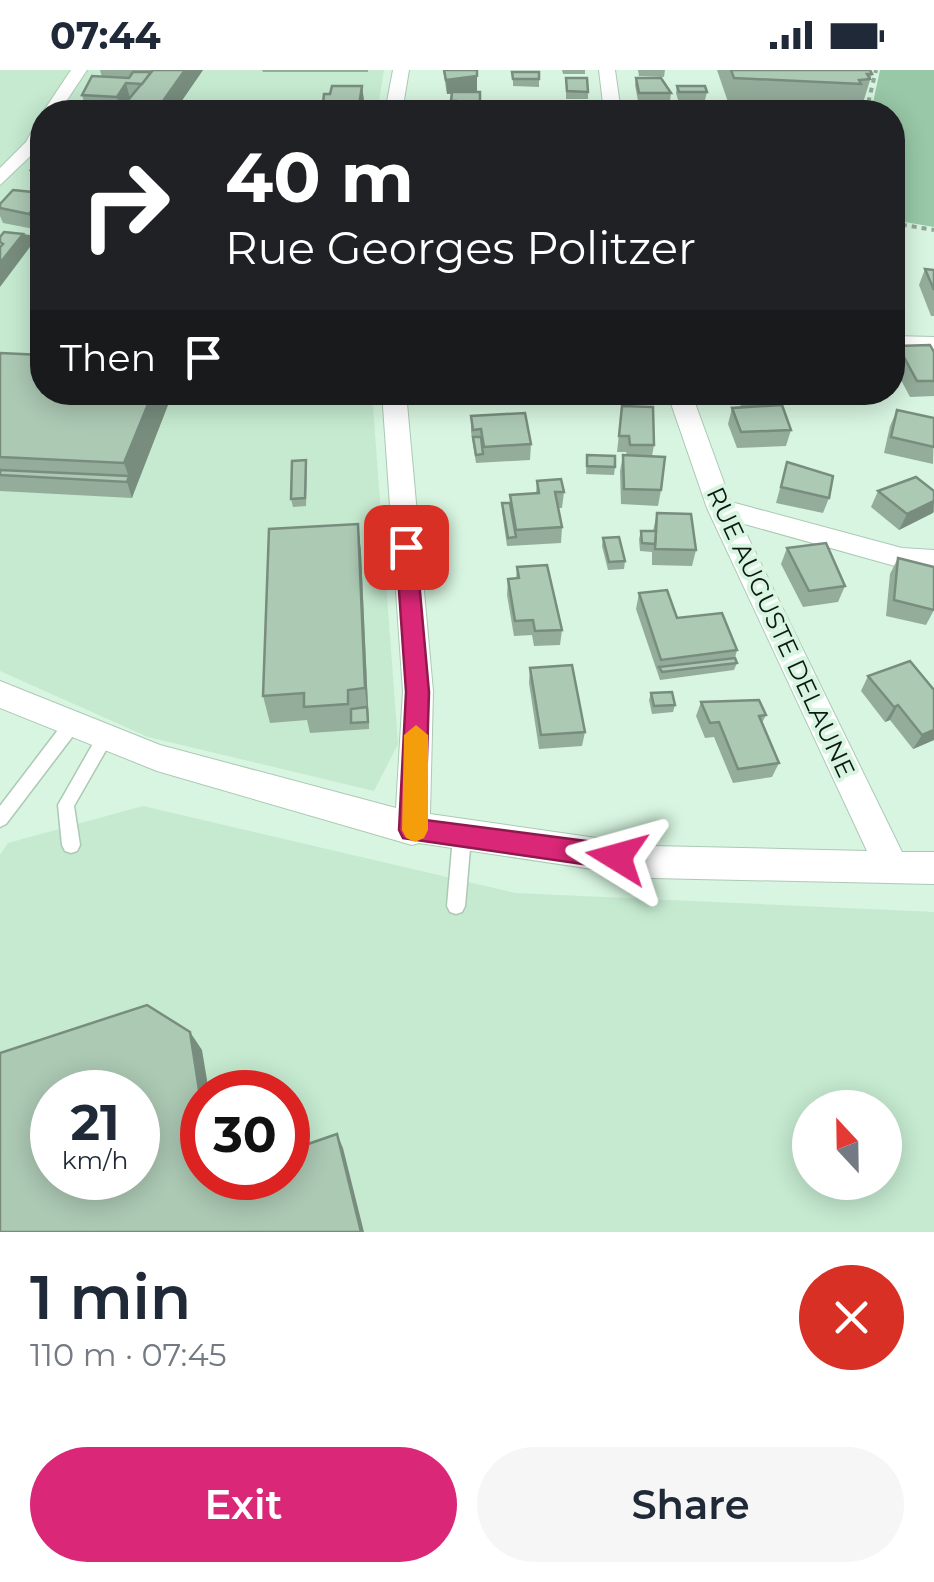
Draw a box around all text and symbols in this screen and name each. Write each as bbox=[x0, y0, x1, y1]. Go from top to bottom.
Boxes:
text: 07:44 bbox=[50, 12, 161, 59]
text: 40 m bbox=[225, 134, 414, 220]
icon: right bbox=[60, 140, 190, 270]
text: Rue Georges Politzer bbox=[225, 220, 696, 275]
icon: arrive bbox=[176, 330, 231, 385]
text: Then bbox=[60, 334, 156, 381]
street label: RUE AUGUSTE DELAUNE bbox=[700, 482, 862, 782]
pin bbox=[364, 505, 449, 590]
icon: arrive bbox=[379, 520, 434, 575]
position arrow bbox=[565, 805, 669, 909]
speed limit sign: 30 bbox=[180, 1070, 310, 1200]
north arrow bbox=[792, 1090, 902, 1200]
map controls bbox=[792, 1090, 902, 1200]
text: 21 bbox=[70, 1092, 120, 1153]
text: km/h bbox=[62, 1145, 128, 1175]
text: 1 min bbox=[30, 1261, 191, 1334]
button: close bbox=[799, 1265, 904, 1370]
text: 110 m · 07:45 bbox=[30, 1335, 227, 1374]
button: Exit bbox=[30, 1447, 457, 1562]
button: Share bbox=[477, 1447, 904, 1562]

